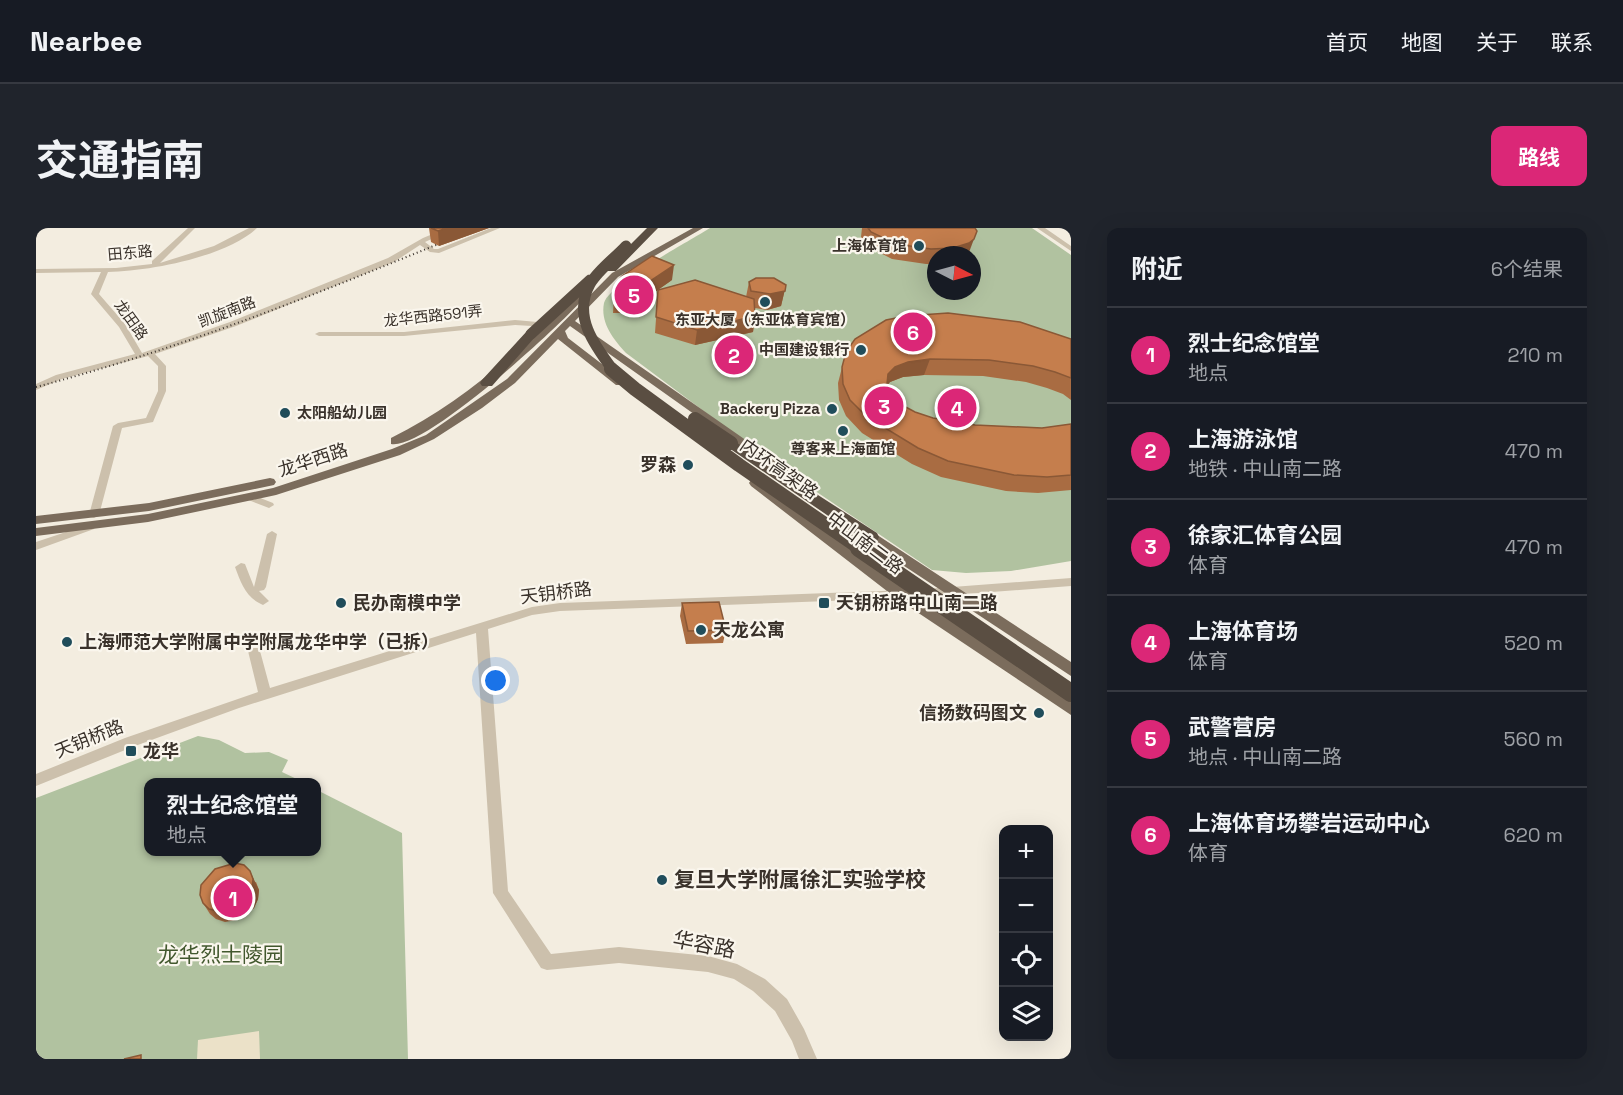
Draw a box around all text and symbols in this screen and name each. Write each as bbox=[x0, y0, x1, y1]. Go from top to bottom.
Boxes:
text: Nearbee bbox=[30, 23, 142, 59]
text: 首页 bbox=[1326, 29, 1368, 56]
text: 地图 bbox=[1401, 29, 1443, 56]
text: 关于 bbox=[1476, 29, 1518, 56]
text: 联系 bbox=[1551, 29, 1593, 56]
button: 路线 bbox=[1491, 126, 1587, 186]
text: 交通指南 bbox=[36, 134, 204, 187]
place label: 上海体育馆 bbox=[832, 236, 907, 255]
marker: 上海体育馆 bbox=[912, 239, 926, 253]
street label: 田东路 bbox=[107, 241, 153, 264]
north arrow bbox=[927, 246, 981, 300]
text: 附近 bbox=[1131, 252, 1183, 286]
text: 6个结果 bbox=[1491, 256, 1563, 282]
pin: 5 bbox=[614, 272, 654, 318]
street label: 凯旋南路 bbox=[195, 292, 258, 331]
marker: 东亚大厦（东亚体育宾馆） bbox=[758, 295, 772, 309]
street label: 龙田路 bbox=[110, 296, 152, 343]
street label: 龙华西路591弄 bbox=[383, 301, 483, 330]
place label: 东亚大厦（东亚体育宾馆） bbox=[675, 310, 855, 329]
pin: 6 bbox=[894, 310, 932, 354]
text: 烈士纪念馆堂 bbox=[1188, 329, 1320, 357]
pin: 2 bbox=[714, 332, 754, 378]
place label: 中国建设银行 bbox=[759, 340, 849, 359]
text: 1 bbox=[1146, 342, 1155, 368]
text: 210 m bbox=[1507, 342, 1563, 368]
marker: 中国建设银行 bbox=[854, 343, 868, 357]
text: 地点 bbox=[1188, 360, 1228, 386]
pin: 3 bbox=[864, 384, 904, 429]
pin: 4 bbox=[938, 386, 976, 430]
place label: Backery Pizza bbox=[720, 399, 820, 418]
marker: Backery Pizza bbox=[825, 402, 839, 416]
place label: 太阳船幼儿园 bbox=[297, 403, 387, 422]
marker: 太阳船幼儿园 bbox=[278, 406, 292, 420]
marker: 尊客来上海面馆 bbox=[836, 424, 850, 438]
text: 上海游泳馆 bbox=[1188, 425, 1298, 453]
street label: 内环高架路 bbox=[736, 433, 823, 504]
street label: 龙华西路 bbox=[275, 437, 351, 482]
text: 2 bbox=[1145, 438, 1156, 464]
text: 470 m bbox=[1505, 438, 1563, 464]
place label: 尊客来上海面馆 bbox=[790, 439, 896, 458]
place label: 罗森 bbox=[640, 453, 676, 476]
text: 地铁 · 中山南二路 bbox=[1188, 456, 1342, 482]
marker: 罗森 bbox=[681, 458, 695, 472]
street label: 中山南二路 bbox=[822, 506, 908, 579]
text: 徐家汇体育公园 bbox=[1188, 521, 1342, 549]
text: 3 bbox=[1144, 534, 1157, 560]
text: 470 m bbox=[1505, 534, 1563, 560]
text: 体育 bbox=[1188, 552, 1228, 578]
street label: 天钥桥路 bbox=[519, 577, 593, 608]
place label: 民办南模中学 bbox=[353, 591, 461, 614]
place label: 天钥桥路中山南二路 bbox=[836, 591, 998, 614]
marker: 民办南模中学 bbox=[334, 596, 348, 610]
marker: 天钥桥路中山南二路 bbox=[817, 596, 831, 610]
text: 上海体育场 bbox=[1188, 617, 1298, 645]
place label: 天龙公寓 bbox=[713, 618, 785, 641]
marker: 天龙公寓 bbox=[694, 623, 708, 637]
place label: 上海师范大学附属中学附属龙华中学（已拆） bbox=[79, 630, 439, 653]
text: 4 bbox=[1144, 630, 1157, 656]
text: 520 m bbox=[1504, 630, 1563, 656]
marker: 上海师范大学附属中学附属龙华中学（已拆） bbox=[60, 635, 74, 649]
text: 体育 bbox=[1188, 648, 1228, 674]
your location bbox=[481, 666, 510, 695]
place label: 信扬数码图文 bbox=[919, 701, 1027, 724]
marker: 信扬数码图文 bbox=[1032, 706, 1046, 720]
text: 武警营房 bbox=[1188, 713, 1276, 741]
street label: 天钥桥路 bbox=[51, 714, 126, 763]
text: 5 bbox=[1145, 726, 1157, 752]
text: 560 m bbox=[1504, 726, 1563, 752]
place label: 龙华 bbox=[143, 739, 179, 762]
marker: 龙华 bbox=[124, 744, 138, 758]
text: 地点 · 中山南二路 bbox=[1188, 744, 1342, 770]
popup bbox=[144, 778, 321, 856]
text: 烈士纪念馆堂 bbox=[166, 791, 299, 819]
text: 上海体育场攀岩运动中心 bbox=[1188, 809, 1430, 837]
text: 地点 bbox=[166, 822, 206, 848]
text: 6 bbox=[1144, 822, 1157, 848]
text: 620 m bbox=[1504, 822, 1563, 848]
map controls bbox=[999, 825, 1053, 1041]
button: + bbox=[999, 825, 1053, 879]
text: 体育 bbox=[1188, 840, 1228, 866]
place label: 复旦大学附属徐汇实验学校 bbox=[674, 866, 926, 893]
marker: 复旦大学附属徐汇实验学校 bbox=[655, 873, 669, 887]
pin: 1 bbox=[214, 876, 252, 920]
button: − bbox=[999, 879, 1053, 933]
street label: 华容路 bbox=[671, 925, 738, 964]
button: locate bbox=[999, 933, 1053, 987]
park label: 龙华烈士陵园 bbox=[158, 941, 284, 968]
button: layers bbox=[999, 987, 1053, 1041]

